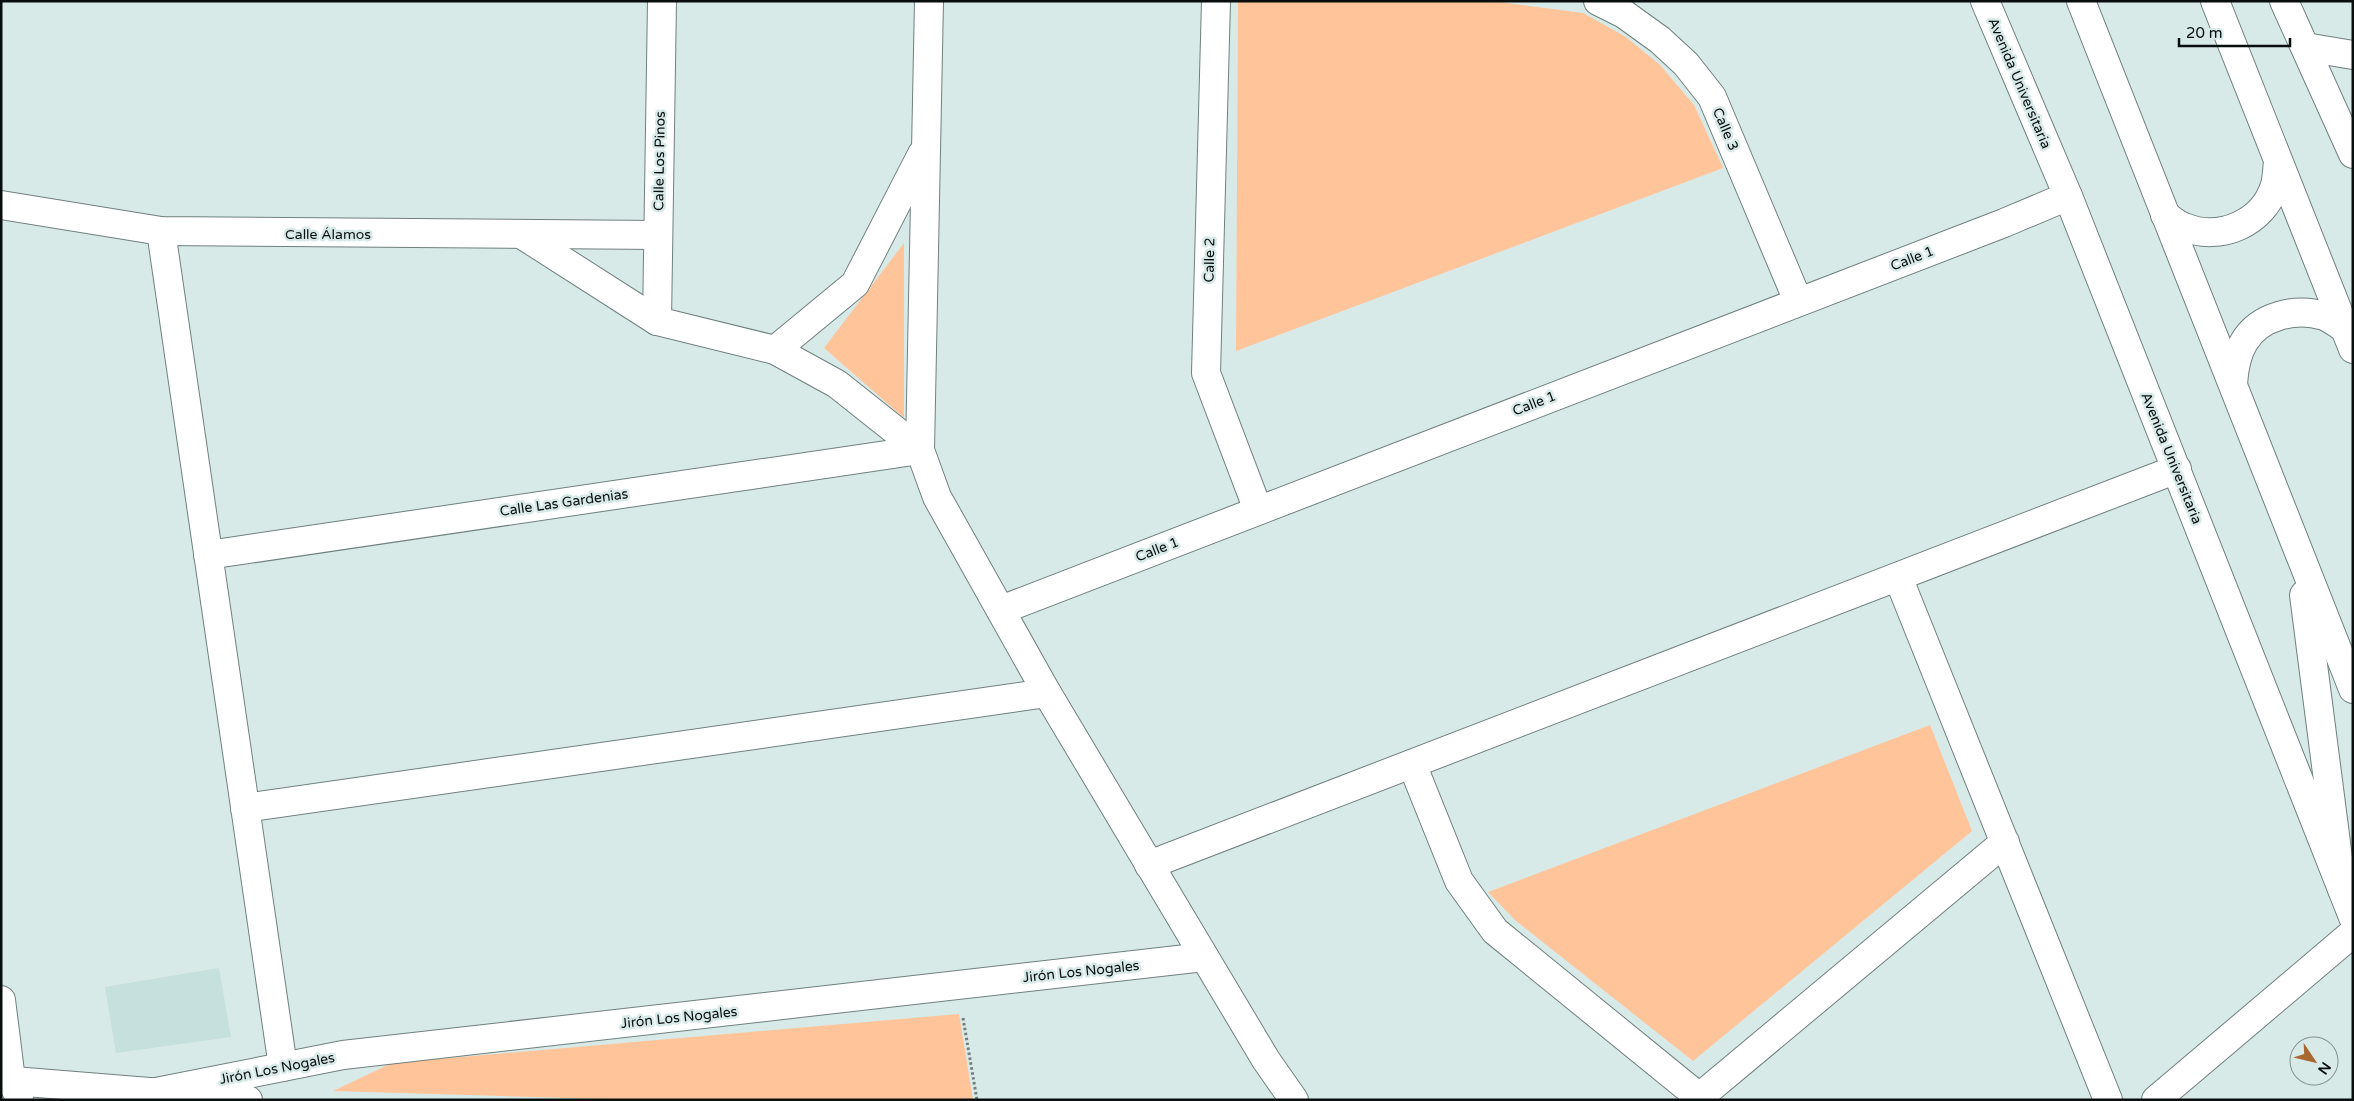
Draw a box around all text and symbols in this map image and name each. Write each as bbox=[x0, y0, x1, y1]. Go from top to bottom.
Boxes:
street label: Avenida Universitaria bbox=[1984, 15, 2055, 151]
scale bar bbox=[2179, 15, 2290, 47]
text: 20 m bbox=[2186, 24, 2223, 42]
street label: Calle 3 bbox=[1709, 105, 1742, 153]
street label: Calle Los Pinos bbox=[650, 111, 669, 211]
street label: Calle Álamos bbox=[285, 226, 371, 243]
street label: Calle 2 bbox=[1201, 237, 1218, 283]
street label: Calle 1 bbox=[1888, 242, 1936, 274]
street label: Calle 1 bbox=[1510, 387, 1558, 419]
street label: Avenida Universitaria bbox=[2137, 390, 2206, 527]
street label: Calle Las Gardenias bbox=[499, 485, 630, 520]
street label: Calle 1 bbox=[1133, 533, 1181, 565]
street label: Jirón Los Nogales bbox=[1022, 957, 1140, 986]
street label: Jirón Los Nogales bbox=[620, 1003, 738, 1032]
north arrow bbox=[2289, 1036, 2339, 1086]
street label: Jirón Los Nogales bbox=[218, 1049, 336, 1088]
text: N bbox=[2314, 1059, 2334, 1078]

